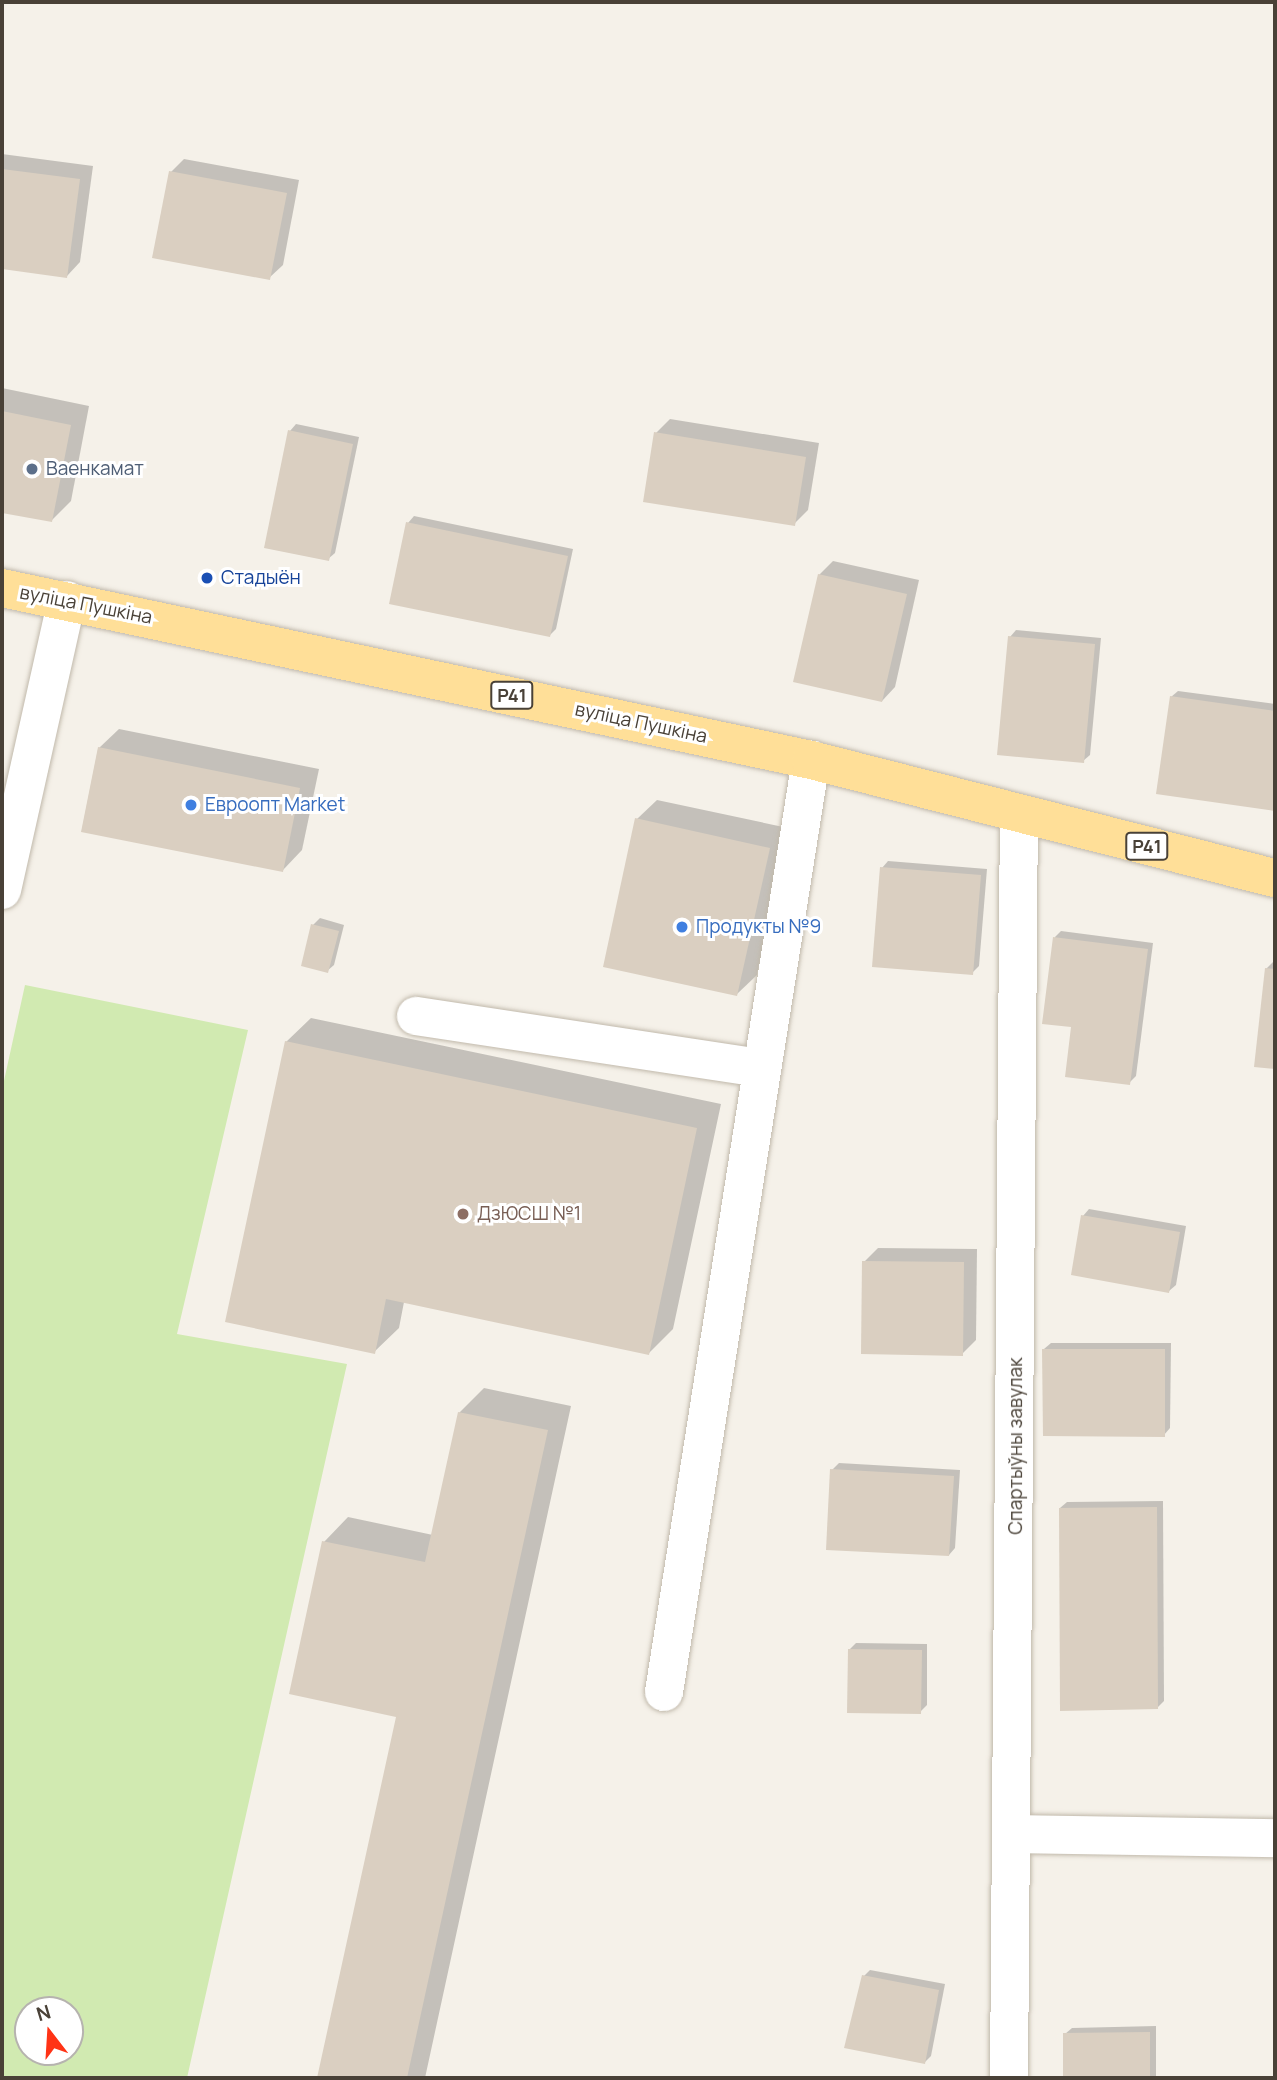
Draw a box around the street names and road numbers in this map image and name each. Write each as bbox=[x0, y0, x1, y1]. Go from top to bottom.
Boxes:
street label: вуліца Пушкіна bbox=[18, 581, 154, 629]
road number: Р41 bbox=[489, 680, 535, 710]
street label: вуліца Пушкіна bbox=[573, 698, 709, 748]
road number: Р41 bbox=[1124, 832, 1170, 860]
street label: Спартыўны завулак bbox=[1005, 1357, 1027, 1535]

